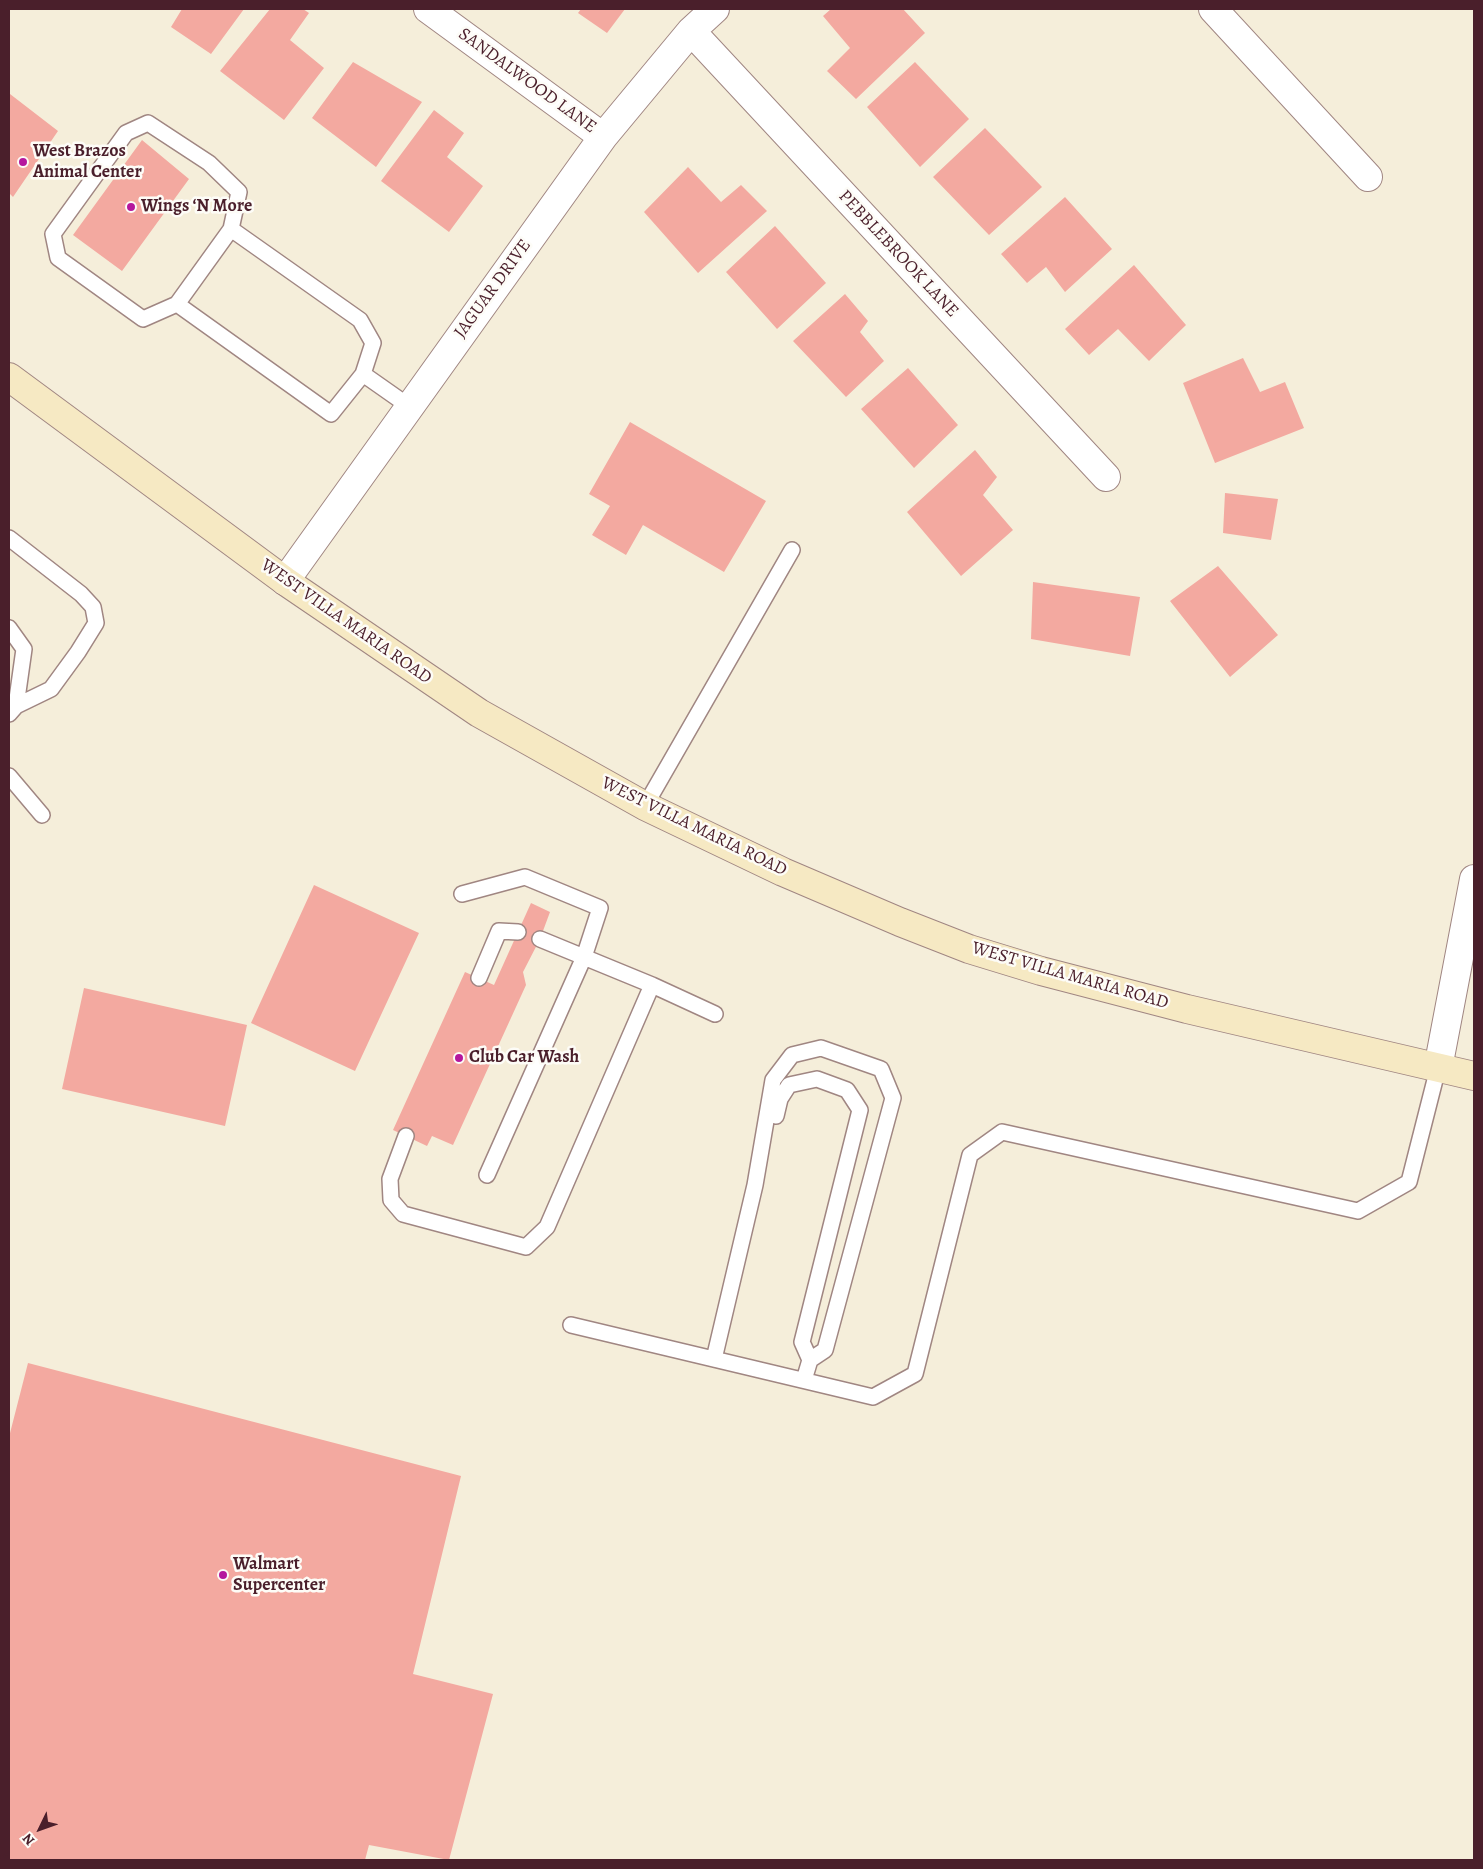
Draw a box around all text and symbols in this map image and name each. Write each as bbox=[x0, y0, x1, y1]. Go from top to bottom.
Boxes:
street label: SANDALWOOD LANE bbox=[454, 24, 600, 138]
place label: West Brazos Animal Center bbox=[33, 141, 142, 183]
marker: West Brazos Animal Center bbox=[17, 156, 29, 168]
street label: PEBBLEBROOK LANE bbox=[833, 186, 963, 322]
place label: Wings ‘N More bbox=[141, 196, 252, 218]
marker: Wings ‘N More bbox=[125, 201, 137, 213]
street label: JAGUAR DRIVE bbox=[450, 235, 536, 343]
street label: WEST VILLA MARIA ROAD bbox=[256, 555, 436, 689]
street label: WEST VILLA MARIA ROAD bbox=[598, 773, 790, 881]
street label: WEST VILLA MARIA ROAD bbox=[969, 938, 1171, 1014]
place label: Club Car Wash bbox=[469, 1047, 579, 1069]
marker: Club Car Wash bbox=[453, 1052, 465, 1064]
place label: Walmart Supercenter bbox=[233, 1554, 325, 1596]
marker: Walmart Supercenter bbox=[217, 1569, 229, 1581]
north arrow bbox=[15, 1804, 65, 1854]
text: N bbox=[18, 1829, 39, 1850]

